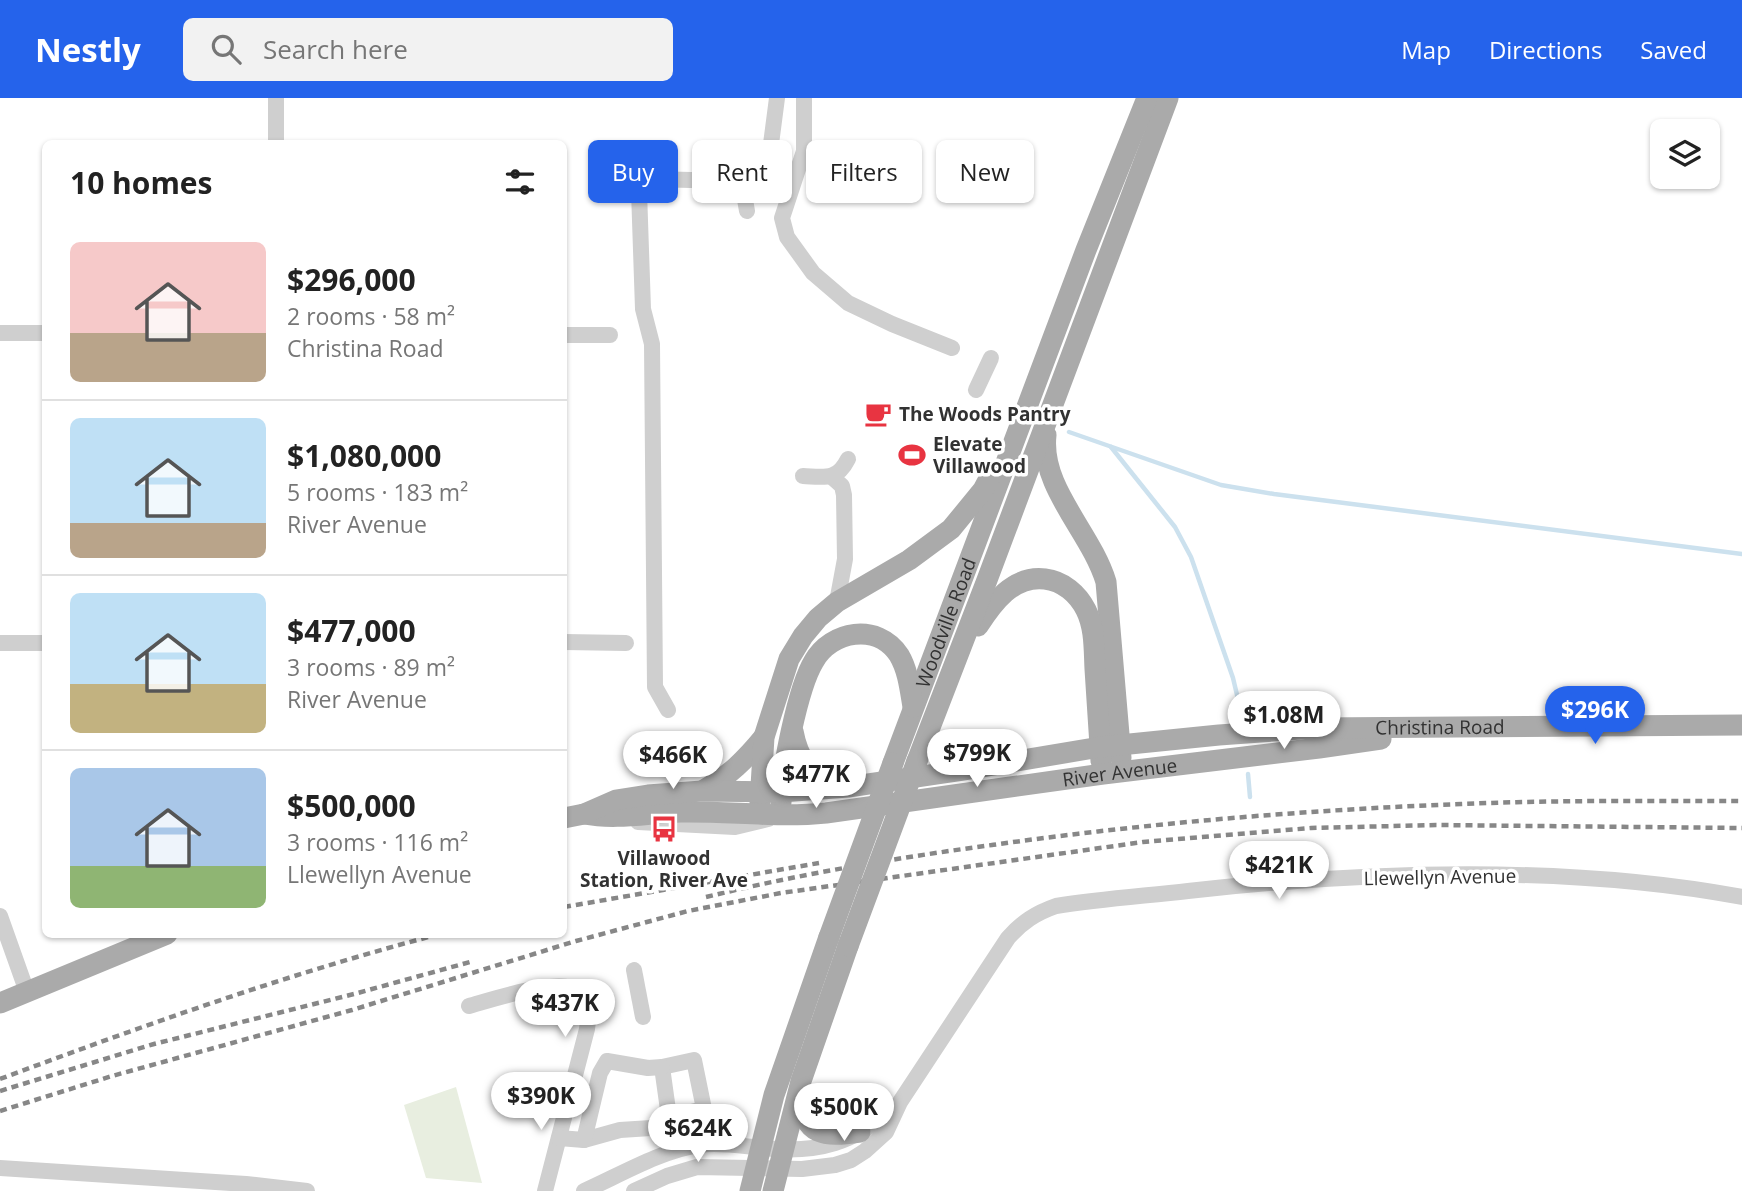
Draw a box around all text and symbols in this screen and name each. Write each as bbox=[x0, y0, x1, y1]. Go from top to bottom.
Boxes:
search box bbox=[183, 18, 673, 81]
text: Nestly bbox=[35, 27, 141, 72]
icon: search bbox=[207, 30, 245, 68]
text: Search here bbox=[263, 31, 408, 67]
text: Map bbox=[1401, 33, 1451, 66]
text: Directions bbox=[1489, 33, 1602, 66]
text: Saved bbox=[1640, 33, 1707, 66]
map controls bbox=[1650, 119, 1720, 189]
button: layers bbox=[1650, 119, 1720, 189]
chip: Buy bbox=[588, 140, 678, 203]
chip: Rent bbox=[692, 140, 792, 203]
chip: Filters bbox=[806, 140, 922, 203]
chip: New bbox=[936, 140, 1034, 203]
text: 10 homes bbox=[70, 162, 213, 203]
icon: filters bbox=[501, 163, 539, 201]
text: $296,000 bbox=[287, 259, 416, 300]
icon: home bbox=[126, 270, 210, 354]
text: 2 rooms · 58 m² bbox=[287, 300, 455, 332]
text: Christina Road bbox=[287, 332, 444, 364]
cafe icon: The Woods Pantry bbox=[863, 399, 893, 429]
place label: The Woods Pantry bbox=[899, 401, 1071, 427]
place label: Elevate Villawood bbox=[933, 431, 1026, 479]
text: $1,080,000 bbox=[287, 435, 441, 476]
sports icon: Elevate Villawood bbox=[897, 440, 927, 470]
icon: home bbox=[126, 446, 210, 530]
text: 5 rooms · 183 m² bbox=[287, 476, 468, 508]
text: River Avenue bbox=[287, 508, 427, 540]
street label: Woodville Road bbox=[910, 554, 982, 691]
text: $477,000 bbox=[287, 610, 416, 651]
icon: home bbox=[126, 621, 210, 705]
text: 3 rooms · 89 m² bbox=[287, 651, 455, 683]
text: River Avenue bbox=[287, 683, 427, 715]
pin: $296K bbox=[1546, 686, 1644, 746]
pin: $1.08M bbox=[1227, 692, 1341, 751]
text: $296K bbox=[1561, 693, 1629, 725]
text: $1.08M bbox=[1244, 698, 1324, 730]
street label: Christina Road bbox=[1375, 714, 1505, 741]
pin: $799K bbox=[928, 730, 1026, 789]
pin: $466K bbox=[624, 732, 722, 791]
text: $799K bbox=[943, 736, 1011, 768]
text: $466K bbox=[639, 738, 707, 770]
pin: $477K bbox=[767, 750, 865, 810]
street label: River Avenue bbox=[1061, 752, 1179, 793]
text: $477K bbox=[782, 757, 850, 789]
text: $500,000 bbox=[287, 785, 416, 826]
icon: home bbox=[126, 796, 210, 880]
bus stop icon: Villawood Station, River Ave bbox=[649, 814, 679, 844]
text: 3 rooms · 116 m² bbox=[287, 826, 468, 858]
pin: $421K bbox=[1230, 842, 1328, 901]
place label: Villawood Station, River Ave bbox=[580, 845, 748, 893]
text: $421K bbox=[1245, 848, 1313, 880]
text: Llewellyn Avenue bbox=[287, 858, 472, 890]
street label: Llewellyn Avenue bbox=[1363, 863, 1517, 891]
pin: $437K bbox=[516, 979, 614, 1039]
text: $437K bbox=[531, 986, 599, 1018]
pin: $390K bbox=[492, 1072, 590, 1132]
text: $390K bbox=[507, 1079, 575, 1111]
pin: $500K bbox=[795, 1084, 893, 1143]
text: $500K bbox=[810, 1090, 878, 1122]
pin: $624K bbox=[649, 1104, 747, 1164]
text: $624K bbox=[664, 1111, 732, 1143]

